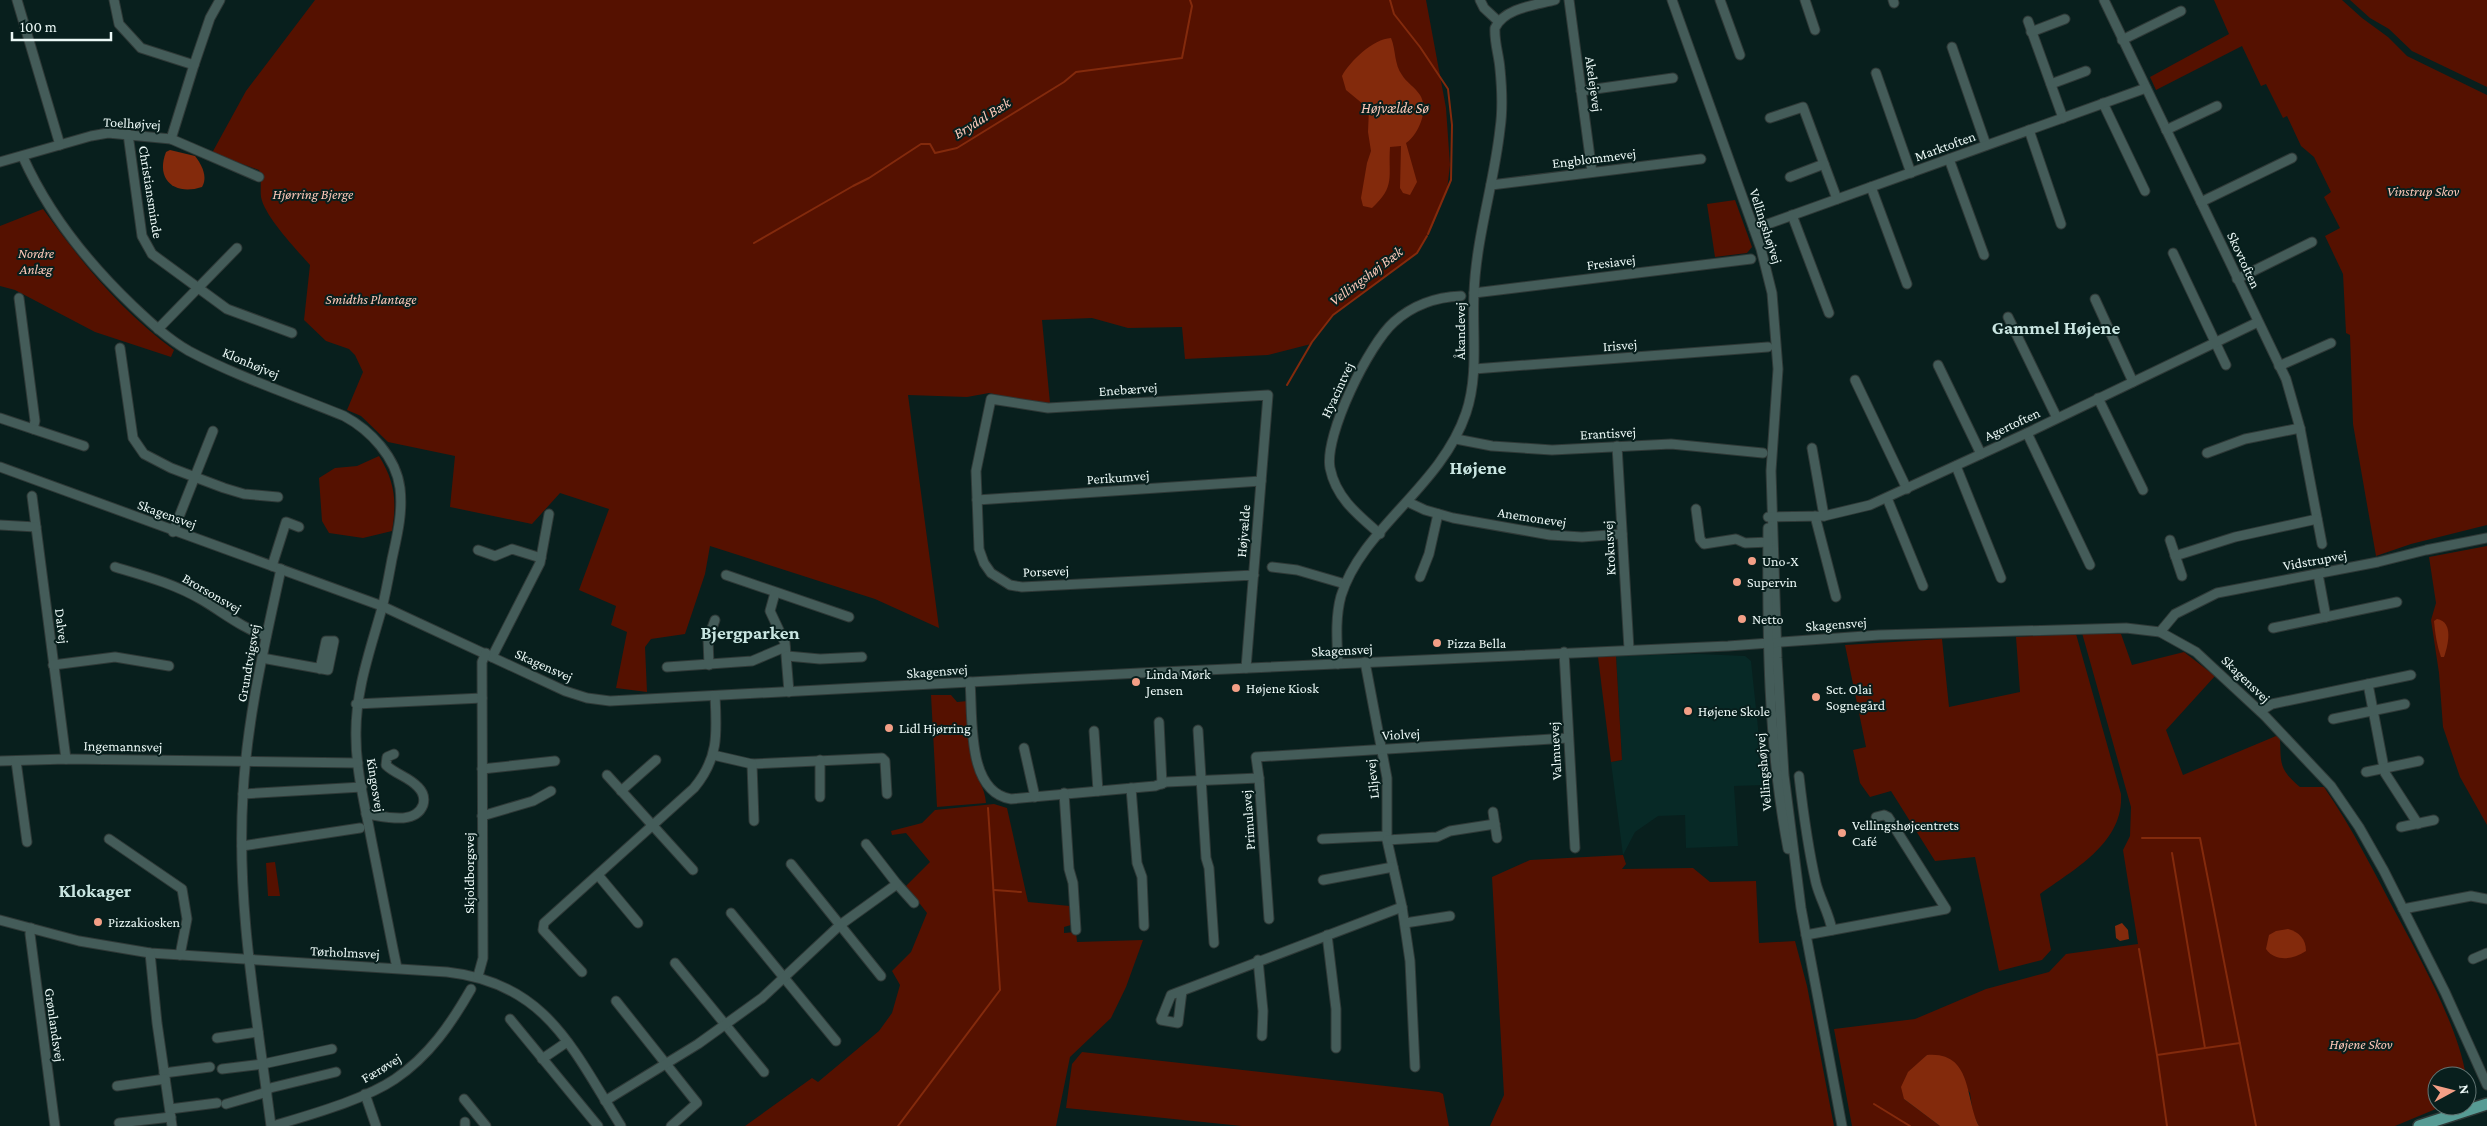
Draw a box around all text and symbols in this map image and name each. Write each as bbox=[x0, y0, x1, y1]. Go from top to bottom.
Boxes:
scale bar bbox=[12, 10, 111, 42]
text: 100 m bbox=[20, 19, 57, 35]
street label: Akelejevej bbox=[1581, 55, 1606, 113]
water label: Brydal Bæk bbox=[951, 93, 1015, 143]
water label: Højvælde Sø bbox=[1361, 100, 1430, 117]
street label: Toelhøjvej bbox=[103, 114, 161, 133]
street label: Marktoften bbox=[1912, 127, 1978, 164]
street label: Christiansminde bbox=[136, 144, 166, 240]
street label: Engblommevej bbox=[1551, 145, 1637, 172]
park label: Vinstrup Skov bbox=[2387, 183, 2459, 199]
park label: Hjørring Bjerge bbox=[273, 186, 354, 203]
street label: Vellingshøjvej bbox=[1745, 186, 1786, 266]
street label: Skovtoften bbox=[2224, 229, 2264, 291]
water label: Vellingshøj Bæk bbox=[1326, 242, 1408, 310]
park label: Nordre Anlæg bbox=[18, 245, 55, 277]
street label: Fresiavej bbox=[1586, 251, 1636, 274]
park label: Smidths Plantage bbox=[325, 291, 417, 307]
street label: Åkandevej bbox=[1452, 302, 1469, 360]
district label: Gammel Højene bbox=[1992, 317, 2120, 339]
street label: Irisvej bbox=[1602, 336, 1638, 355]
street label: Klonhøjvej bbox=[220, 344, 282, 383]
street label: Hyacintvej bbox=[1317, 360, 1358, 421]
street label: Enebærvej bbox=[1098, 379, 1158, 400]
street label: Agertoften bbox=[1982, 404, 2043, 444]
street label: Erantisvej bbox=[1580, 424, 1636, 443]
district label: Højene bbox=[1450, 457, 1507, 479]
street label: Perikumvej bbox=[1086, 467, 1150, 488]
street label: Skagensvej bbox=[135, 496, 199, 533]
street label: Højvælde bbox=[1233, 504, 1254, 558]
street label: Anemonevej bbox=[1496, 504, 1568, 531]
street label: Krokusvej bbox=[1600, 520, 1619, 576]
street label: Vidstrupvej bbox=[2282, 547, 2348, 574]
place label: Uno-X bbox=[1762, 553, 1799, 569]
marker: Uno-X bbox=[1746, 555, 1758, 567]
street label: Porsevej bbox=[1023, 562, 1069, 581]
street label: Brorsonsvej bbox=[179, 570, 244, 617]
place label: Supervin bbox=[1747, 574, 1798, 590]
marker: Supervin bbox=[1731, 576, 1743, 588]
street label: Dalvej bbox=[51, 607, 72, 645]
place label: Netto bbox=[1752, 611, 1783, 627]
marker: Netto bbox=[1736, 613, 1748, 625]
street label: Skagensvej bbox=[1805, 614, 1867, 635]
district label: Bjergparken bbox=[700, 622, 800, 644]
street label: Grundtvigsvej bbox=[233, 623, 264, 703]
place label: Pizza Bella bbox=[1447, 635, 1507, 651]
marker: Pizza Bella bbox=[1431, 637, 1443, 649]
street label: Skagensvej bbox=[1311, 640, 1373, 661]
street label: Skagensvej bbox=[512, 645, 575, 686]
street label: Skagensvej bbox=[2218, 652, 2274, 707]
street label: Skagensvej bbox=[906, 661, 968, 682]
place label: Linda Mørk Jensen bbox=[1144, 666, 1211, 698]
marker: Linda Mørk Jensen bbox=[1130, 676, 1142, 688]
place label: Højene Kiosk bbox=[1246, 680, 1319, 697]
place label: Sct. Olai Sognegård bbox=[1826, 681, 1886, 713]
marker: Højene Kiosk bbox=[1230, 682, 1242, 694]
marker: Sct. Olai Sognegård bbox=[1810, 691, 1822, 703]
place label: Højene Skole bbox=[1698, 703, 1770, 720]
marker: Højene Skole bbox=[1682, 705, 1694, 717]
place label: Lidl Hjørring bbox=[899, 720, 971, 737]
street label: Valmuevej bbox=[1545, 721, 1566, 781]
marker: Lidl Hjørring bbox=[883, 722, 895, 734]
street label: Violvej bbox=[1382, 725, 1420, 744]
street label: Vellingshøjvej bbox=[1752, 732, 1775, 812]
street label: Ingemannsvej bbox=[83, 737, 163, 756]
street label: Kingosvej bbox=[363, 757, 388, 813]
street label: Liljevej bbox=[1362, 758, 1383, 800]
street label: Primulavej bbox=[1238, 789, 1259, 851]
place label: Vellingshøjcentrets Café bbox=[1852, 817, 1959, 849]
marker: Vellingshøjcentrets Café bbox=[1836, 827, 1848, 839]
street label: Skjoldborgsvej bbox=[461, 832, 478, 914]
district label: Klokager bbox=[59, 880, 132, 901]
place label: Pizzakiosken bbox=[108, 914, 181, 930]
marker: Pizzakiosken bbox=[92, 916, 104, 928]
street label: Tørholmsvej bbox=[310, 942, 380, 963]
street label: Grønlandsvej bbox=[41, 987, 68, 1063]
park label: Højene Skov bbox=[2329, 1036, 2393, 1053]
street label: Færøvej bbox=[358, 1050, 404, 1087]
north arrow bbox=[2427, 1066, 2477, 1116]
text: N bbox=[2456, 1084, 2473, 1096]

